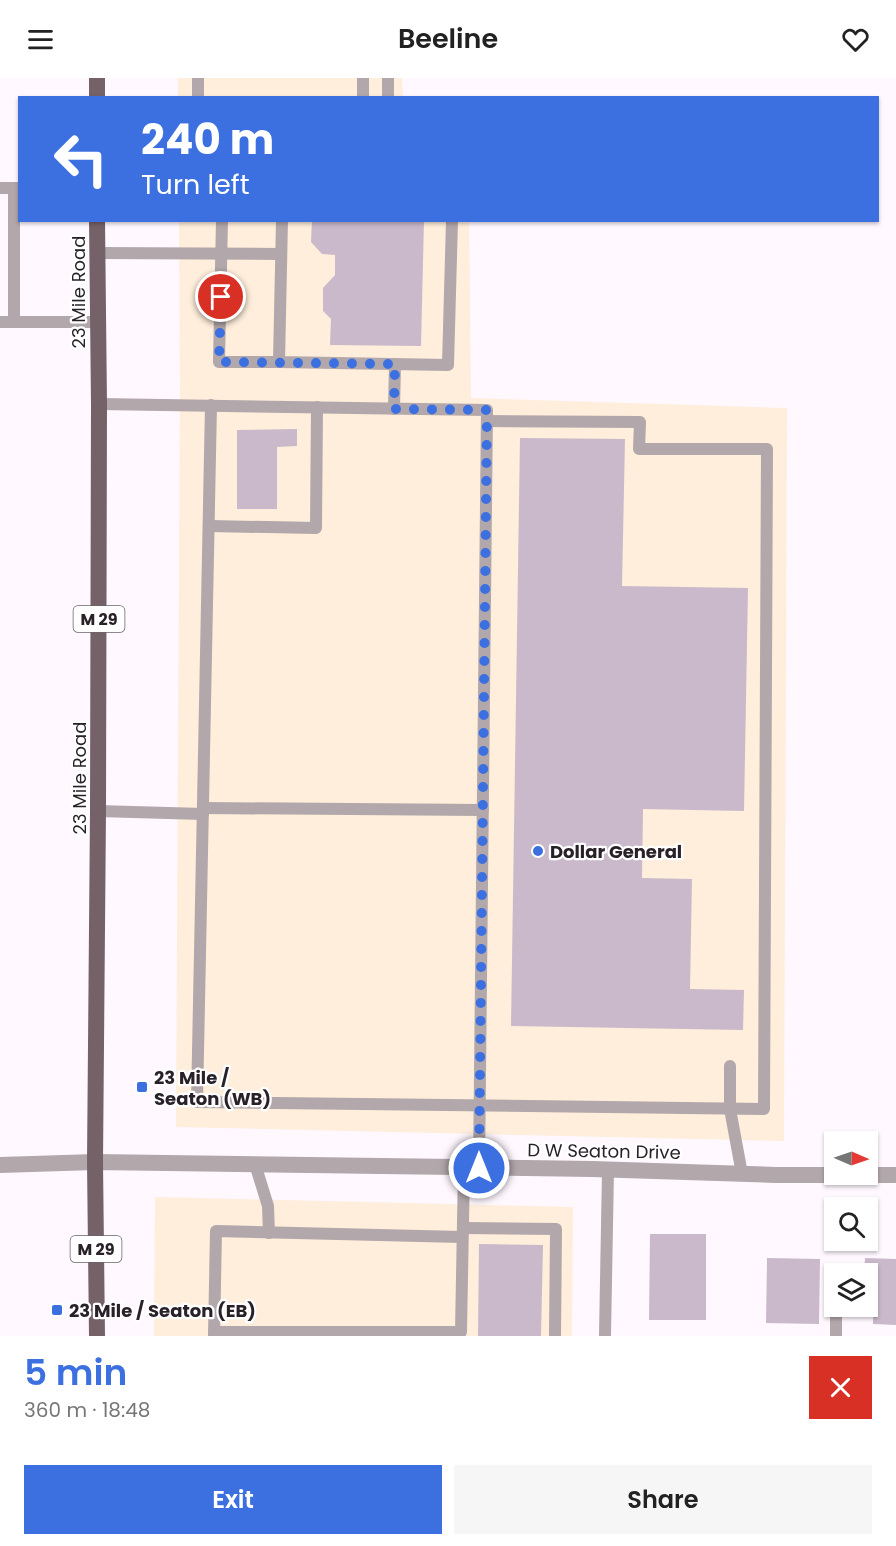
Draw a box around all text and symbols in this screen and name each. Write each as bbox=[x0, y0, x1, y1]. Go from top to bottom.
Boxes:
text: Beeline bbox=[398, 20, 498, 57]
icon: menu bbox=[24, 23, 57, 56]
icon: heart bbox=[839, 23, 872, 56]
text: 240 m bbox=[141, 110, 274, 169]
icon: left bbox=[42, 120, 120, 198]
text: Turn left bbox=[141, 166, 250, 203]
street label: 23 Mile Road bbox=[66, 236, 91, 348]
pin bbox=[195, 271, 246, 322]
icon: arrive bbox=[204, 280, 237, 313]
road number: M 29 bbox=[74, 606, 124, 632]
street label: 23 Mile Road bbox=[67, 722, 92, 834]
place label: Dollar General bbox=[550, 839, 682, 864]
marker: Dollar General bbox=[531, 844, 545, 858]
place label: 23 Mile / Seaton (WB) bbox=[154, 1065, 271, 1111]
marker: 23 Mile / Seaton (WB) bbox=[135, 1080, 149, 1094]
north arrow bbox=[824, 1131, 878, 1185]
map controls bbox=[824, 1131, 878, 1317]
position arrow bbox=[447, 1136, 511, 1200]
street label: D W Seaton Drive bbox=[527, 1137, 681, 1165]
button: search bbox=[824, 1197, 878, 1251]
road number: M 29 bbox=[70, 1236, 122, 1262]
button: layers bbox=[824, 1263, 878, 1317]
place label: 23 Mile / Seaton (EB) bbox=[69, 1298, 256, 1323]
marker: 23 Mile / Seaton (EB) bbox=[50, 1303, 64, 1317]
text: 5 min bbox=[24, 1347, 127, 1398]
button: close bbox=[809, 1356, 872, 1419]
text: 360 m · 18:48 bbox=[24, 1396, 150, 1424]
button: Exit bbox=[24, 1465, 442, 1534]
button: Share bbox=[454, 1465, 872, 1534]

